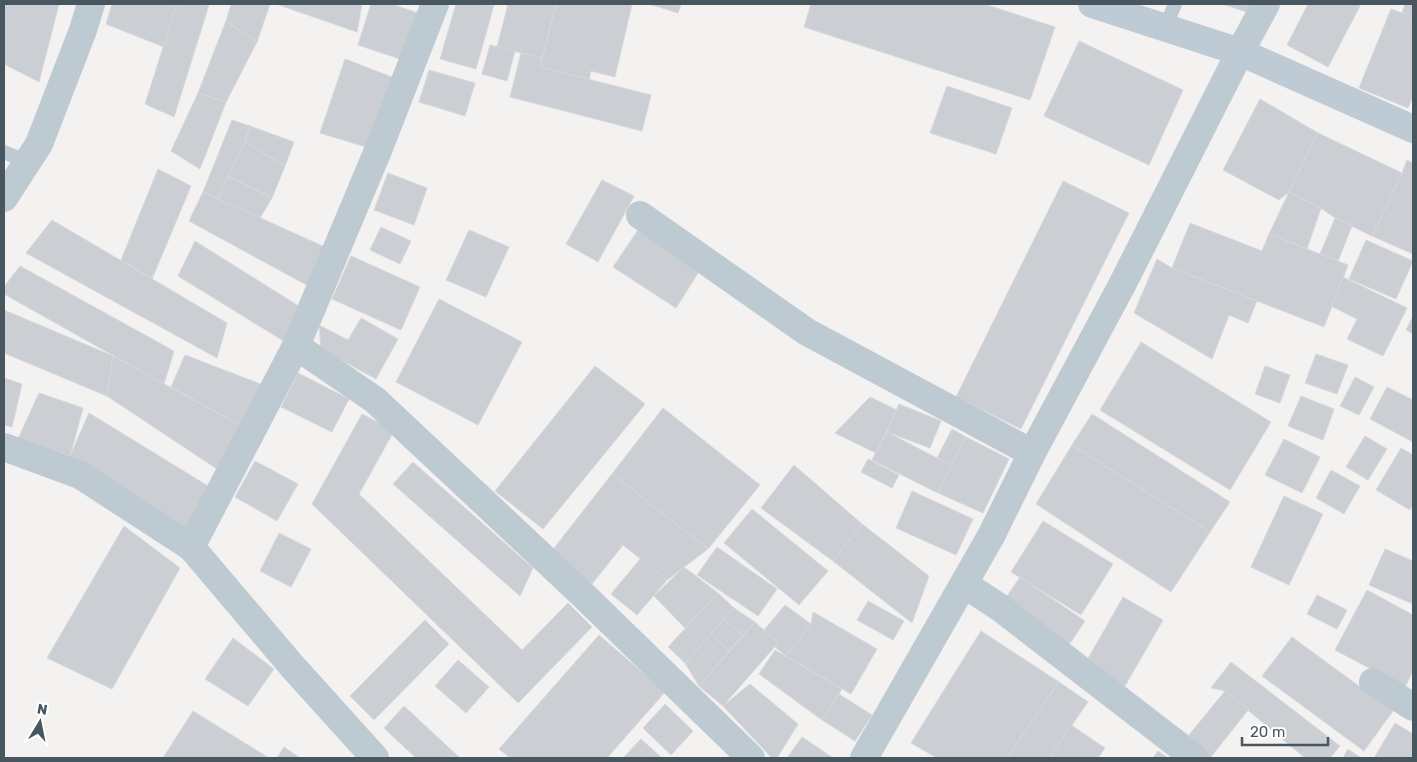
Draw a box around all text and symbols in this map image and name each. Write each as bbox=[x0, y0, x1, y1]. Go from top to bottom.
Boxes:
north arrow bbox=[15, 697, 65, 747]
text: N bbox=[36, 700, 49, 719]
scale bar bbox=[1242, 714, 1328, 746]
text: 20 m bbox=[1250, 723, 1285, 741]

